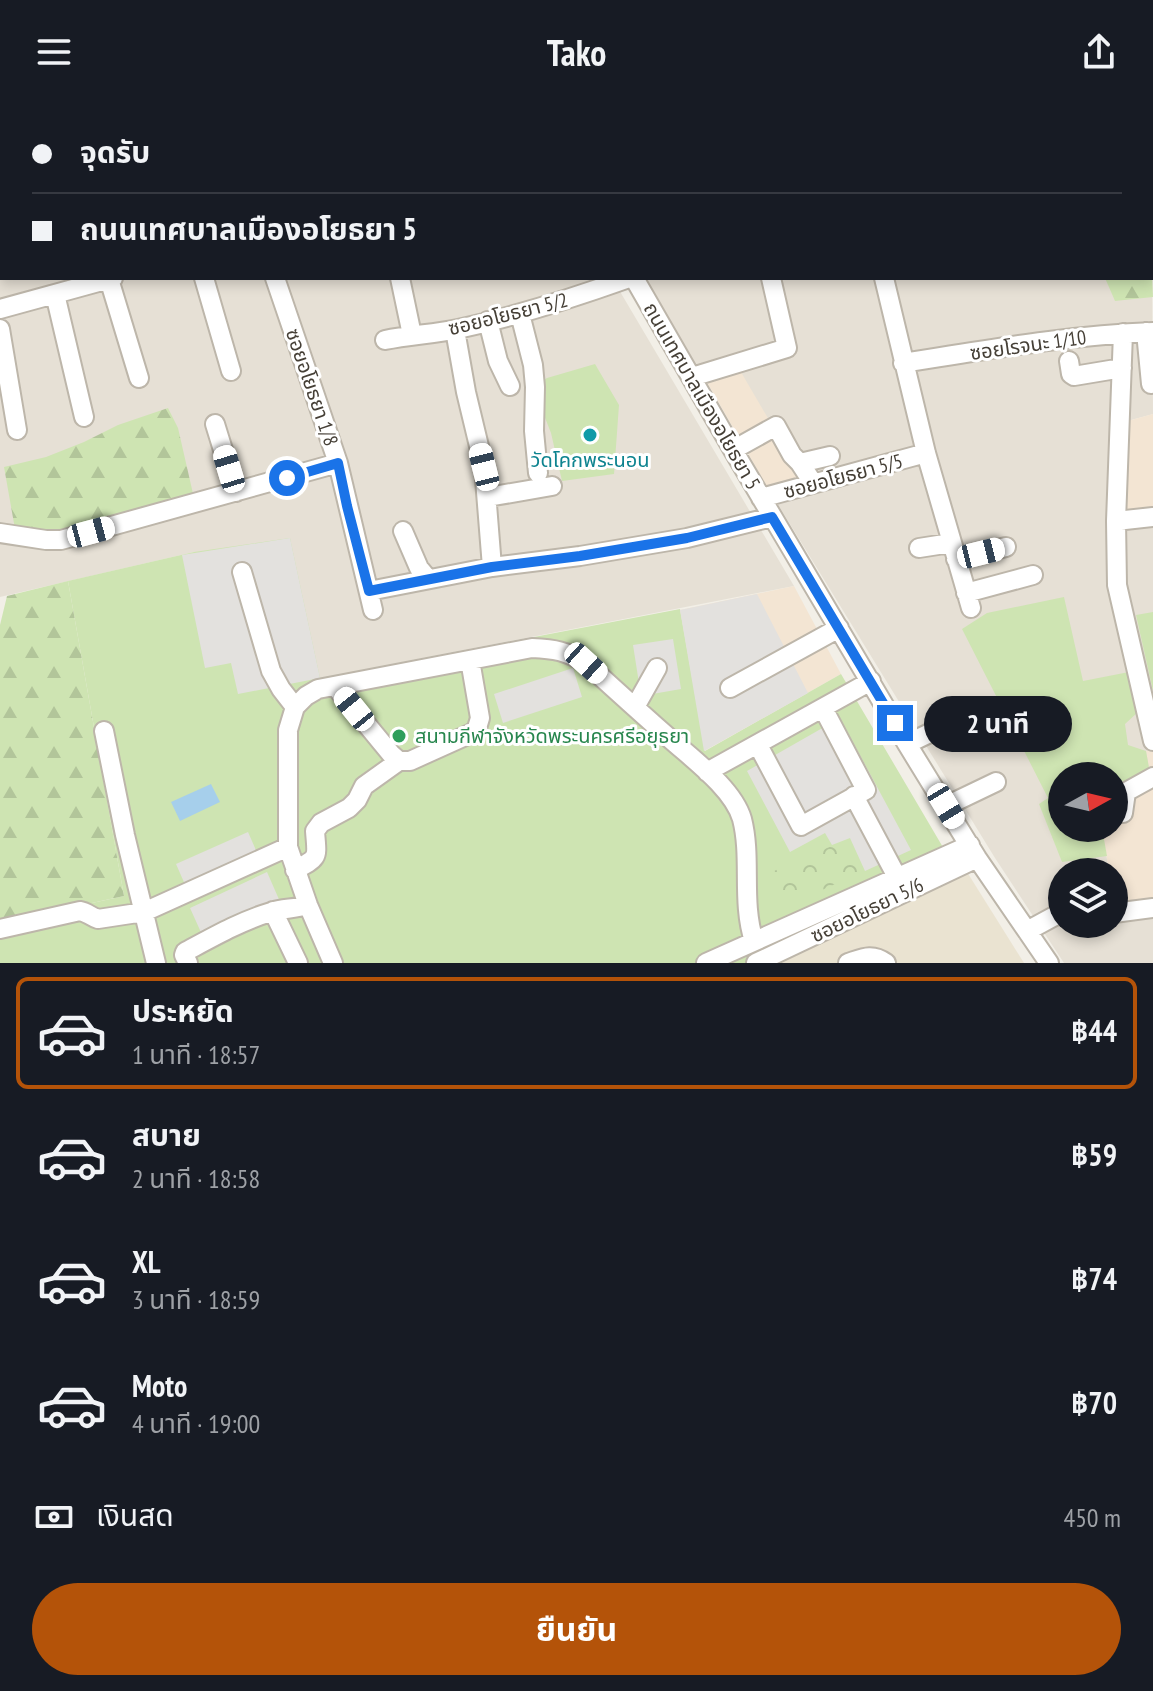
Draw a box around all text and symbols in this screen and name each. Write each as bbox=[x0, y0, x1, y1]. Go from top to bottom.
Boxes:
text: Tako bbox=[547, 29, 606, 76]
icon: menu bbox=[32, 30, 76, 74]
icon: share bbox=[1077, 30, 1121, 74]
text: จุดรับ bbox=[80, 132, 150, 171]
text: ถนนเทศบาลเมืองอโยธยา 5 bbox=[80, 209, 417, 248]
street label: ซอยอโยธยา 5/2 bbox=[445, 287, 571, 341]
street label: ถนนเทศบาลเมืองอโยธยา 5 bbox=[638, 298, 766, 494]
street label: ซอยโรจนะ 1/10 bbox=[968, 324, 1088, 366]
street label: ซอยอโยธยา 1/8 bbox=[280, 325, 344, 449]
marker: วัดโคกพระนอน bbox=[581, 426, 599, 444]
car bbox=[467, 441, 501, 493]
car bbox=[211, 443, 247, 495]
place label: วัดโคกพระนอน bbox=[531, 447, 649, 473]
street label: ซอยอโยธยา 5/5 bbox=[781, 448, 905, 504]
route start bbox=[269, 460, 305, 496]
car bbox=[65, 514, 117, 550]
car bbox=[955, 536, 1007, 570]
car bbox=[560, 638, 612, 688]
car bbox=[330, 683, 378, 735]
callout: 2 นาที bbox=[923, 695, 1071, 751]
route end bbox=[877, 705, 913, 741]
text: 2 นาที bbox=[967, 707, 1029, 740]
place label: สนามกีฬาจังหวัดพระนครศรีอยุธยา bbox=[415, 723, 689, 749]
marker: สนามกีฬาจังหวัดพระนครศรีอยุธยา bbox=[390, 727, 408, 745]
north arrow bbox=[1048, 762, 1128, 842]
map controls bbox=[1048, 762, 1128, 938]
car bbox=[923, 779, 969, 833]
button: layers bbox=[1048, 858, 1128, 938]
street label: ซอยอโยธยา 5/6 bbox=[806, 871, 928, 949]
text: ประหยัด bbox=[132, 991, 234, 1030]
icon: car bbox=[36, 997, 108, 1069]
text: ฿44 bbox=[1071, 1011, 1117, 1050]
text: 1 นาที · 18:57 bbox=[132, 1038, 260, 1071]
text: สบาย bbox=[132, 1115, 201, 1154]
icon: car bbox=[36, 1121, 108, 1193]
text: ฿59 bbox=[1071, 1135, 1117, 1174]
text: 2 นาที · 18:58 bbox=[132, 1162, 260, 1195]
text: XL bbox=[132, 1242, 161, 1281]
icon: car bbox=[36, 1245, 108, 1317]
text: ฿74 bbox=[1071, 1259, 1117, 1298]
text: 3 นาที · 18:59 bbox=[132, 1283, 260, 1316]
text: Moto bbox=[132, 1366, 187, 1405]
icon: car bbox=[36, 1369, 108, 1441]
text: ฿70 bbox=[1071, 1383, 1117, 1422]
text: 4 นาที · 19:00 bbox=[132, 1407, 260, 1440]
icon: cash bbox=[32, 1495, 76, 1539]
text: เงินสด bbox=[96, 1495, 174, 1534]
text: 450 m bbox=[1063, 1501, 1121, 1534]
button: ยืนยัน bbox=[32, 1583, 1121, 1675]

